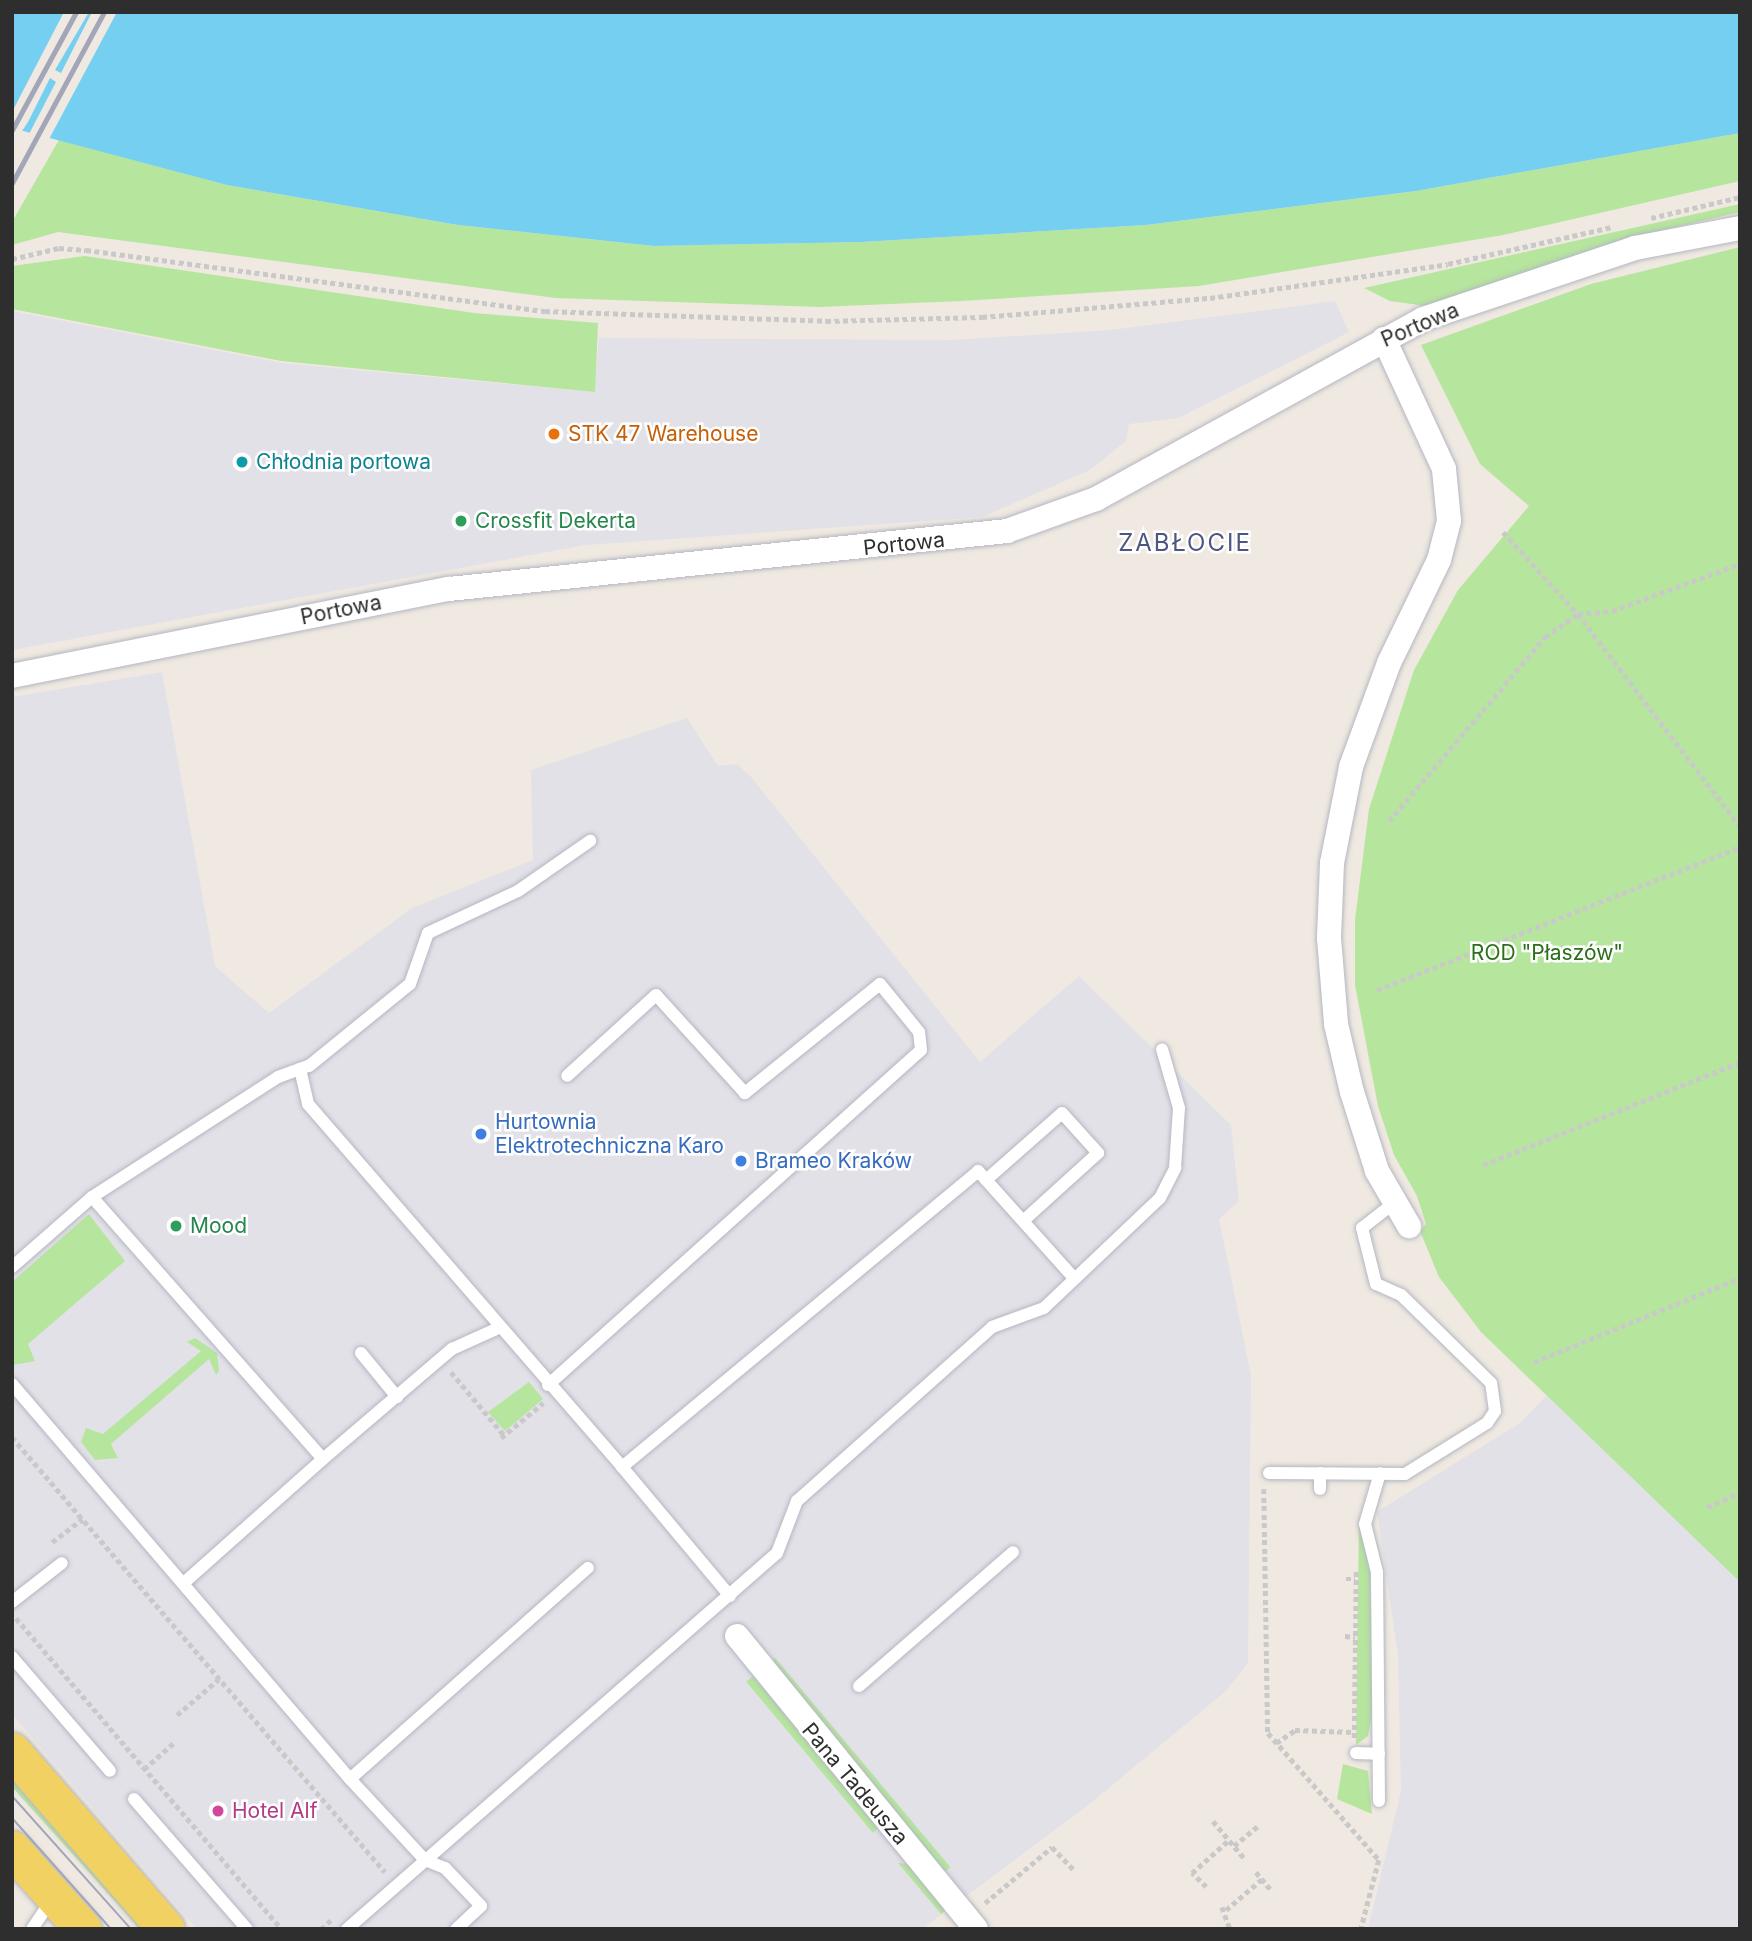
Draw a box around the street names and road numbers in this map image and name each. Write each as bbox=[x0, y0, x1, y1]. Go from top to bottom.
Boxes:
street label: Portowa bbox=[1377, 297, 1463, 353]
street label: Portowa bbox=[862, 527, 946, 561]
street label: Portowa bbox=[298, 590, 384, 630]
street label: Pana Tadeusza bbox=[797, 1718, 913, 1850]

